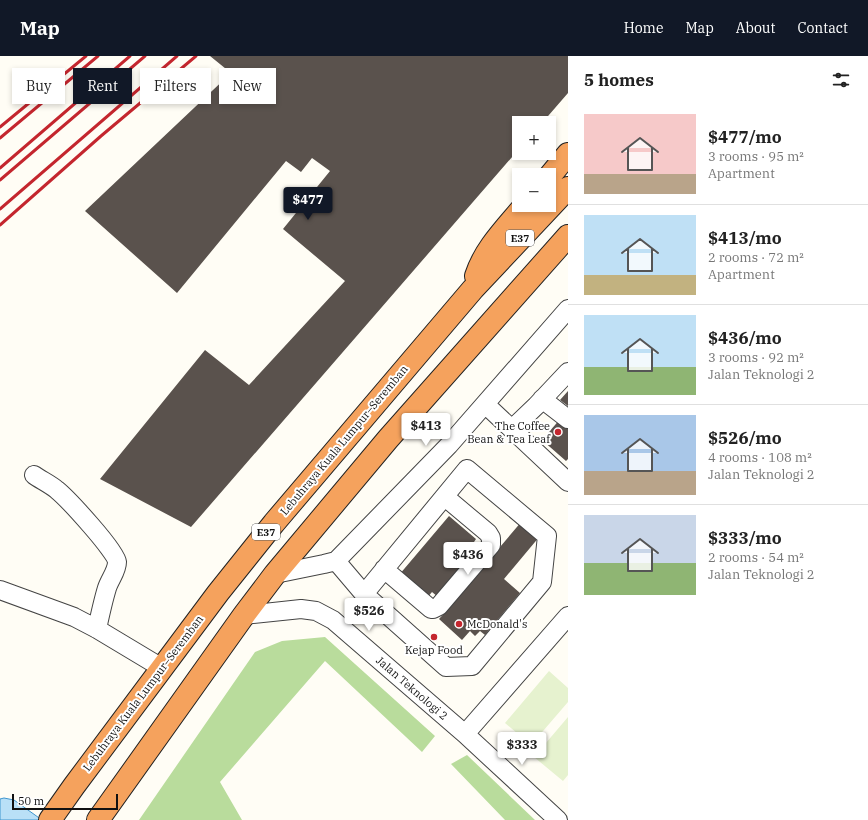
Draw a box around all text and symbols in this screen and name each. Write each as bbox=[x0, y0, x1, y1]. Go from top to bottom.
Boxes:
text: Map bbox=[20, 16, 60, 40]
text: Home bbox=[624, 19, 663, 37]
text: Map bbox=[685, 19, 714, 37]
text: About bbox=[736, 19, 775, 37]
text: Contact bbox=[797, 19, 848, 37]
chip: Buy bbox=[12, 68, 65, 104]
chip: Rent bbox=[73, 68, 132, 104]
chip: Filters bbox=[140, 68, 211, 104]
chip: New bbox=[219, 68, 276, 104]
text: 5 homes bbox=[584, 69, 654, 91]
icon: filters bbox=[830, 69, 852, 91]
map controls bbox=[512, 116, 556, 212]
button: + bbox=[512, 116, 556, 160]
text: $477/mo bbox=[708, 126, 782, 148]
icon: home bbox=[616, 130, 664, 178]
text: 3 rooms · 95 m² bbox=[708, 148, 804, 165]
text: Apartment bbox=[708, 165, 775, 182]
button: − bbox=[512, 168, 556, 212]
pin: $477 bbox=[284, 187, 332, 221]
text: $477 bbox=[292, 191, 324, 208]
text: $413/mo bbox=[708, 227, 782, 249]
road number: E37 bbox=[506, 230, 534, 246]
icon: home bbox=[616, 231, 664, 279]
text: 2 rooms · 72 m² bbox=[708, 249, 804, 266]
text: Apartment bbox=[708, 266, 775, 283]
text: $436/mo bbox=[708, 327, 782, 349]
icon: home bbox=[616, 331, 664, 379]
text: 3 rooms · 92 m² bbox=[708, 349, 804, 366]
street label: Lebuhraya Kuala Lumpur–Seremban bbox=[277, 362, 411, 518]
text: Jalan Teknologi 2 bbox=[708, 366, 815, 383]
pin: $413 bbox=[402, 413, 450, 447]
text: $413 bbox=[410, 417, 442, 434]
place label: The Coffee Bean & Tea Leaf bbox=[467, 419, 551, 446]
marker: The Coffee Bean & Tea Leaf bbox=[553, 427, 563, 437]
text: $526/mo bbox=[708, 427, 782, 449]
icon: home bbox=[616, 431, 664, 479]
text: 4 rooms · 108 m² bbox=[708, 449, 812, 466]
text: Jalan Teknologi 2 bbox=[708, 466, 815, 483]
road number: E37 bbox=[252, 524, 280, 540]
text: $333/mo bbox=[708, 527, 782, 549]
icon: home bbox=[616, 531, 664, 579]
pin: $436 bbox=[444, 542, 492, 576]
text: $436 bbox=[452, 546, 484, 563]
text: 2 rooms · 54 m² bbox=[708, 549, 804, 566]
text: Jalan Teknologi 2 bbox=[708, 566, 815, 583]
pin: $526 bbox=[345, 598, 393, 632]
text: $526 bbox=[353, 602, 385, 619]
street label: Lebuhraya Kuala Lumpur–Seremban bbox=[80, 612, 206, 774]
place label: McDonald's bbox=[467, 617, 527, 631]
marker: McDonald's bbox=[454, 619, 464, 629]
marker: Kejap Food bbox=[429, 632, 439, 642]
place label: Kejap Food bbox=[405, 643, 463, 657]
street label: Jalan Teknologi 2 bbox=[373, 653, 451, 723]
pin: $333 bbox=[498, 732, 546, 766]
text: $333 bbox=[506, 736, 538, 753]
scale bar bbox=[12, 792, 118, 811]
text: 50 m bbox=[18, 794, 44, 808]

